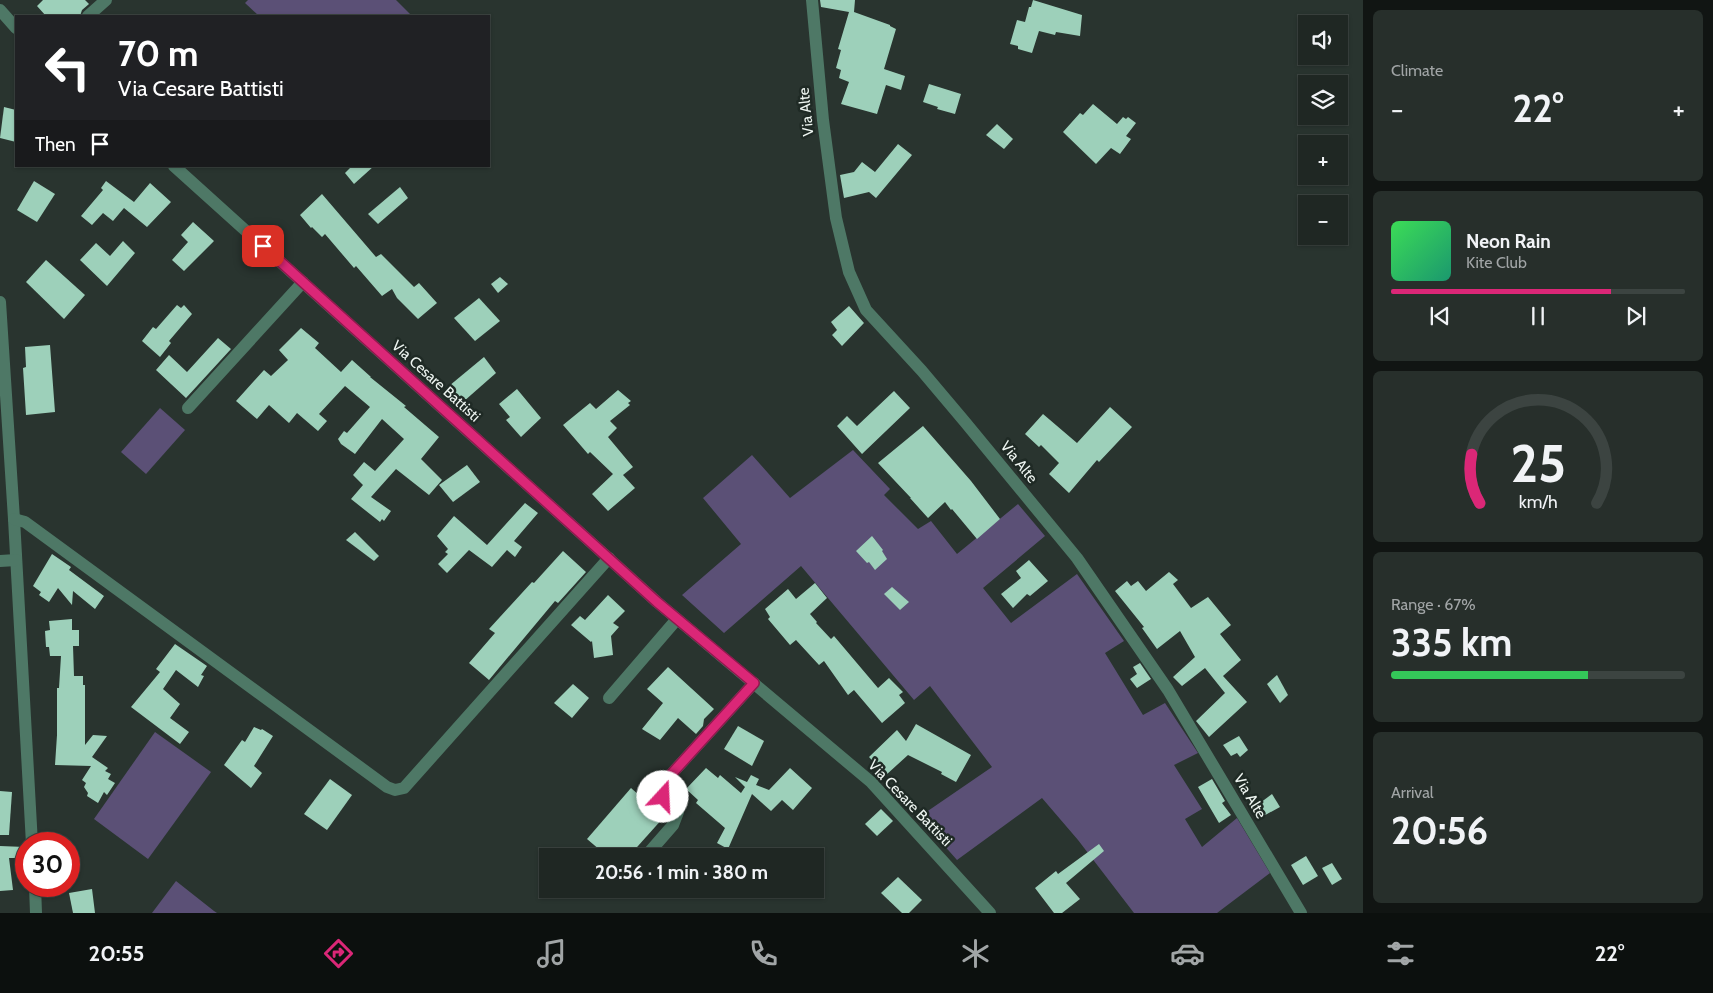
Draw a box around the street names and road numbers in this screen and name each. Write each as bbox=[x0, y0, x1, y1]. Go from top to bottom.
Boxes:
street label: Via Alte bbox=[794, 86, 818, 137]
street label: Via Cesare Battisti bbox=[388, 336, 484, 426]
street label: Via Alte bbox=[997, 437, 1042, 487]
street label: Via Cesare Battisti bbox=[864, 756, 956, 850]
street label: Via Alte bbox=[1230, 770, 1270, 822]

